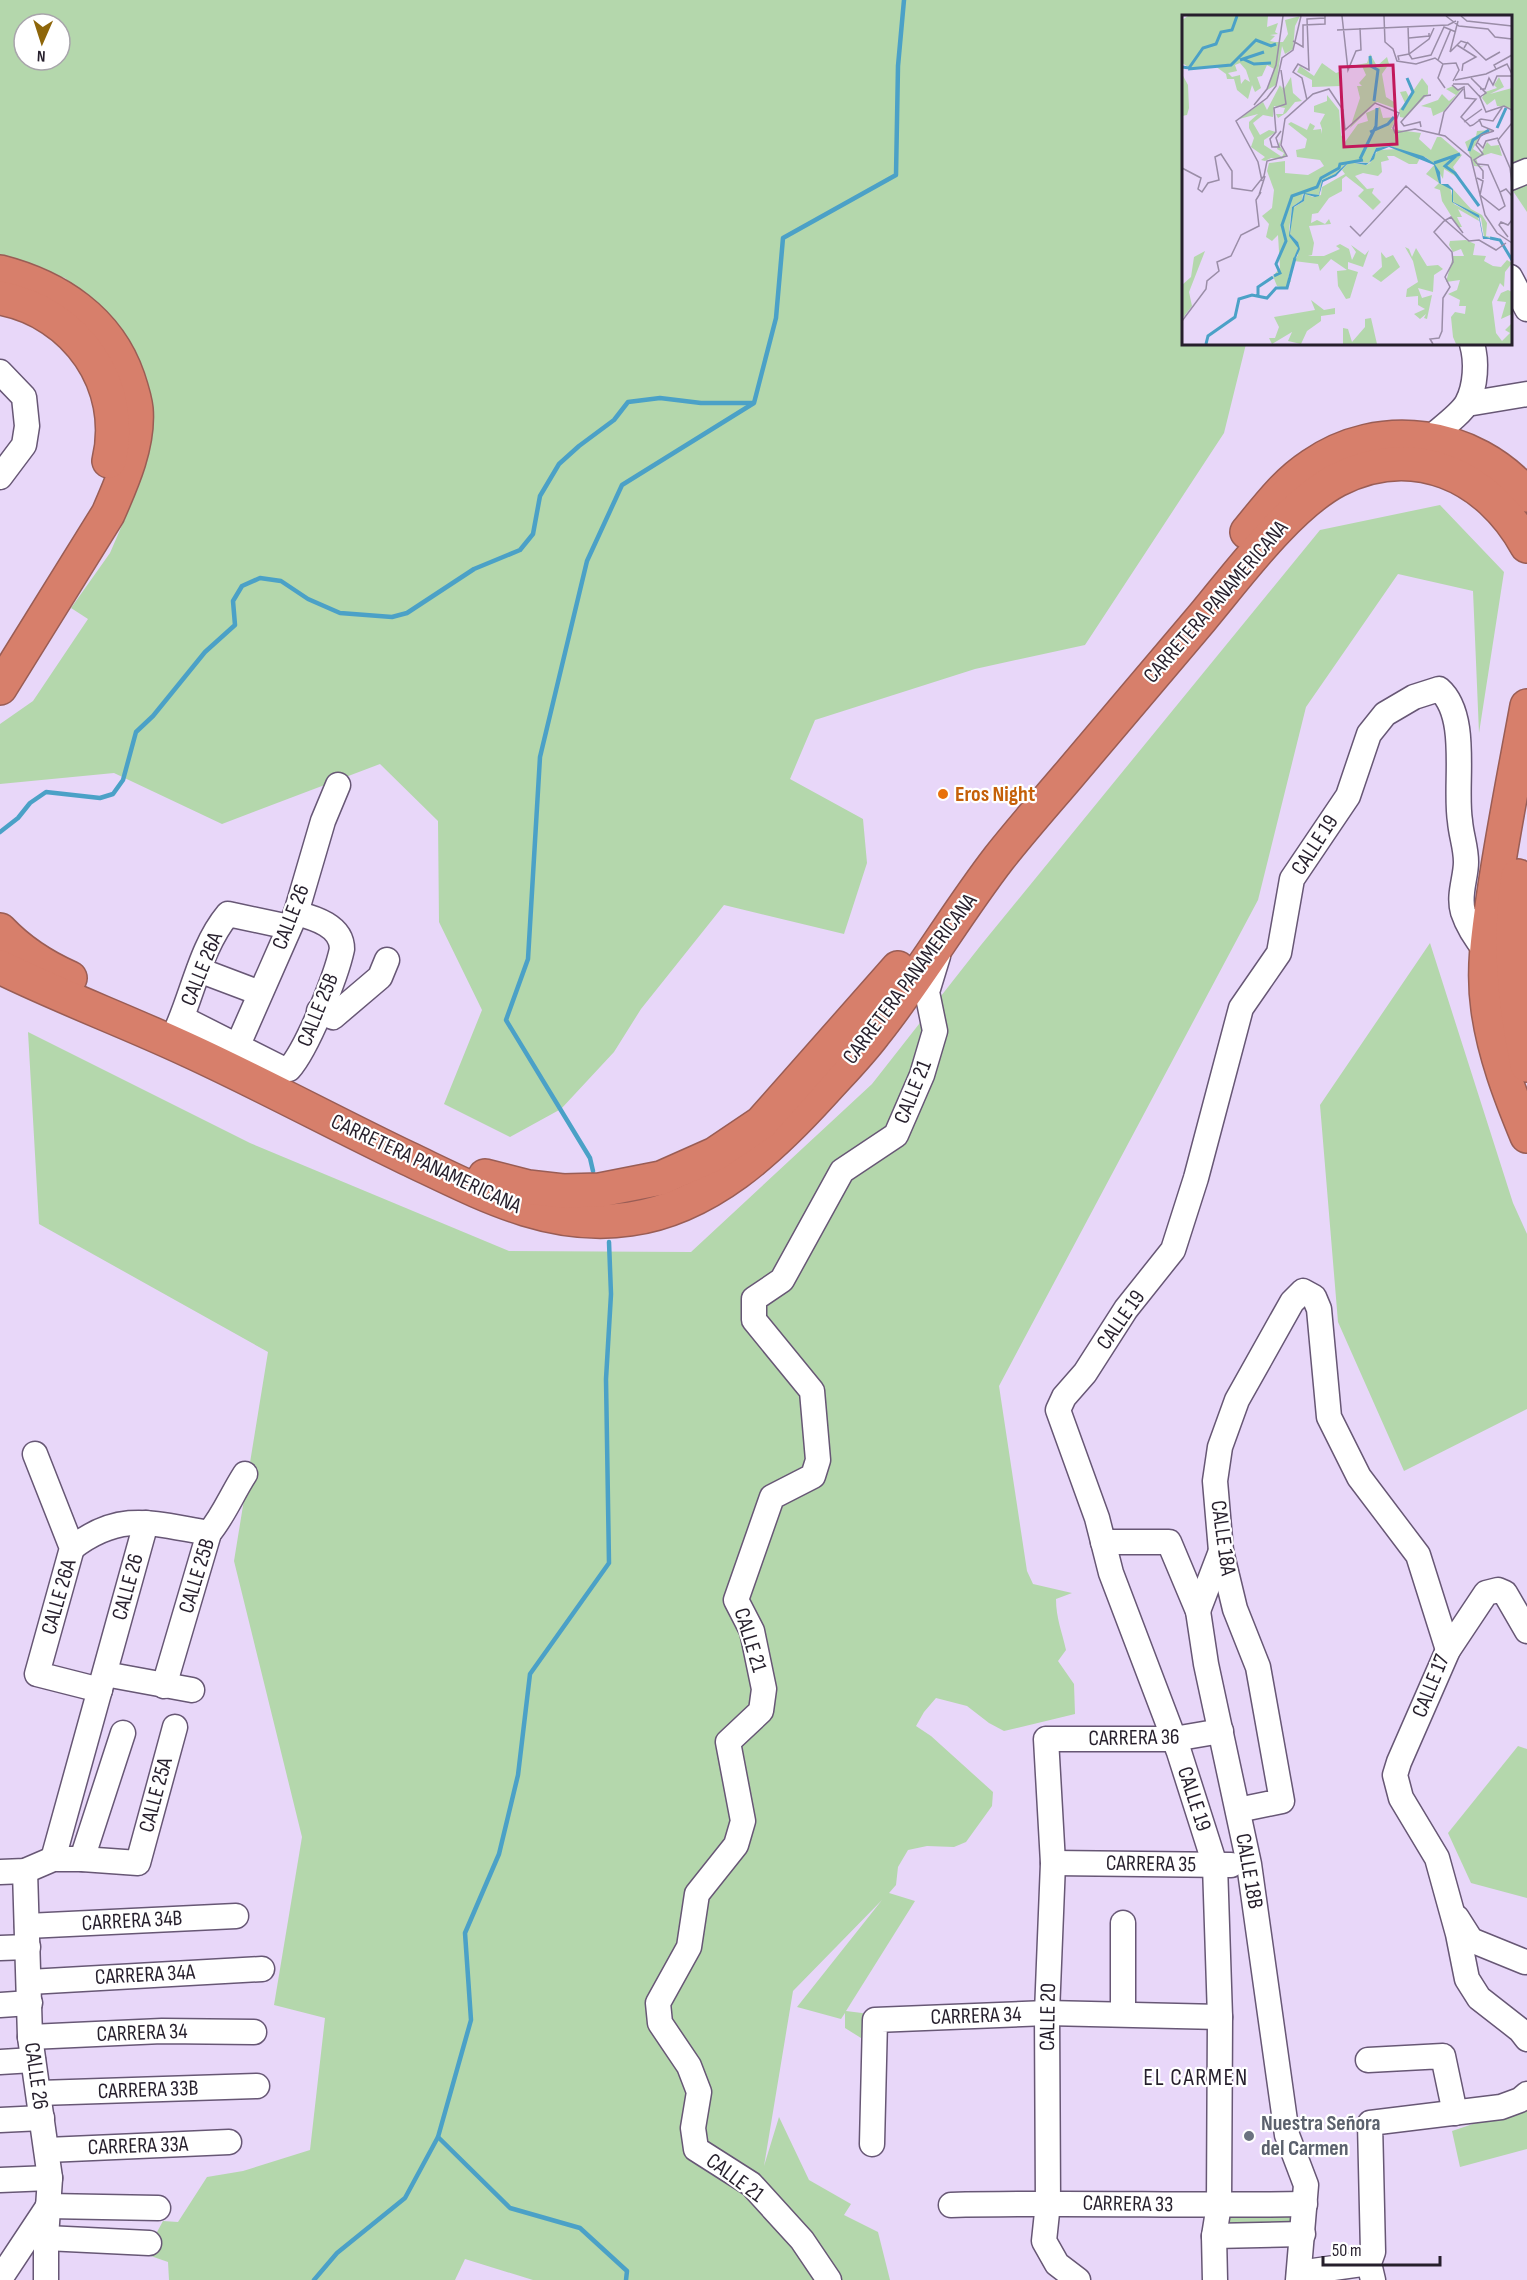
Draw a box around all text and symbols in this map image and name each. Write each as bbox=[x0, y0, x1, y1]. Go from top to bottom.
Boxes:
north arrow bbox=[12, 12, 72, 72]
inset map bbox=[1182, 15, 1512, 345]
text: N bbox=[37, 46, 46, 65]
street label: CARRETERA PANAMERICANA bbox=[1138, 515, 1294, 689]
place label: Eros Night bbox=[955, 781, 1035, 808]
marker: Eros Night bbox=[936, 787, 950, 801]
street label: CALLE 19 bbox=[1286, 810, 1344, 880]
street label: CALLE 26 bbox=[266, 881, 316, 953]
street label: CARRETERA PANAMERICANA bbox=[837, 888, 983, 1070]
street label: CALLE 26A bbox=[175, 928, 229, 1010]
street label: CALLE 25B bbox=[291, 969, 345, 1051]
street label: CALLE 21 bbox=[888, 1056, 938, 1128]
street label: CARRETERA PANAMERICANA bbox=[327, 1108, 526, 1220]
street label: CALLE 19 bbox=[1091, 1285, 1151, 1355]
street label: CALLE 18A bbox=[1204, 1499, 1242, 1578]
street label: CALLE 25B bbox=[173, 1535, 221, 1617]
street label: CALLE 26 bbox=[106, 1551, 150, 1623]
street label: CALLE 26A bbox=[35, 1556, 83, 1638]
street label: CALLE 21 bbox=[727, 1605, 773, 1676]
street label: CALLE 17 bbox=[1406, 1650, 1456, 1721]
street label: CARRERA 36 bbox=[1088, 1724, 1180, 1752]
street label: CALLE 25A bbox=[133, 1754, 179, 1835]
street label: CALLE 19 bbox=[1171, 1763, 1217, 1835]
street label: CALLE 18B bbox=[1229, 1831, 1269, 1911]
street label: CARRERA 35 bbox=[1106, 1850, 1197, 1878]
street label: CARRERA 34B bbox=[81, 1905, 183, 1937]
street label: CARRERA 34A bbox=[94, 1959, 196, 1991]
street label: CALLE 20 bbox=[1034, 1983, 1062, 2051]
street label: CARRERA 34 bbox=[930, 2001, 1022, 2031]
street label: CARRERA 34 bbox=[96, 2018, 188, 2048]
street label: CALLE 26 bbox=[18, 2041, 54, 2111]
district label: EL CARMEN bbox=[1143, 2063, 1249, 2092]
street label: CARRERA 33B bbox=[97, 2075, 199, 2105]
place label: Nuestra Señora del Carmen bbox=[1261, 2110, 1381, 2162]
marker: Nuestra Señora del Carmen bbox=[1242, 2129, 1256, 2143]
street label: CARRERA 33A bbox=[87, 2131, 189, 2161]
street label: CALLE 21 bbox=[701, 2147, 770, 2209]
street label: CARRERA 33 bbox=[1082, 2190, 1174, 2218]
scale bar bbox=[1323, 2229, 1440, 2267]
text: 50 m bbox=[1332, 2240, 1362, 2261]

